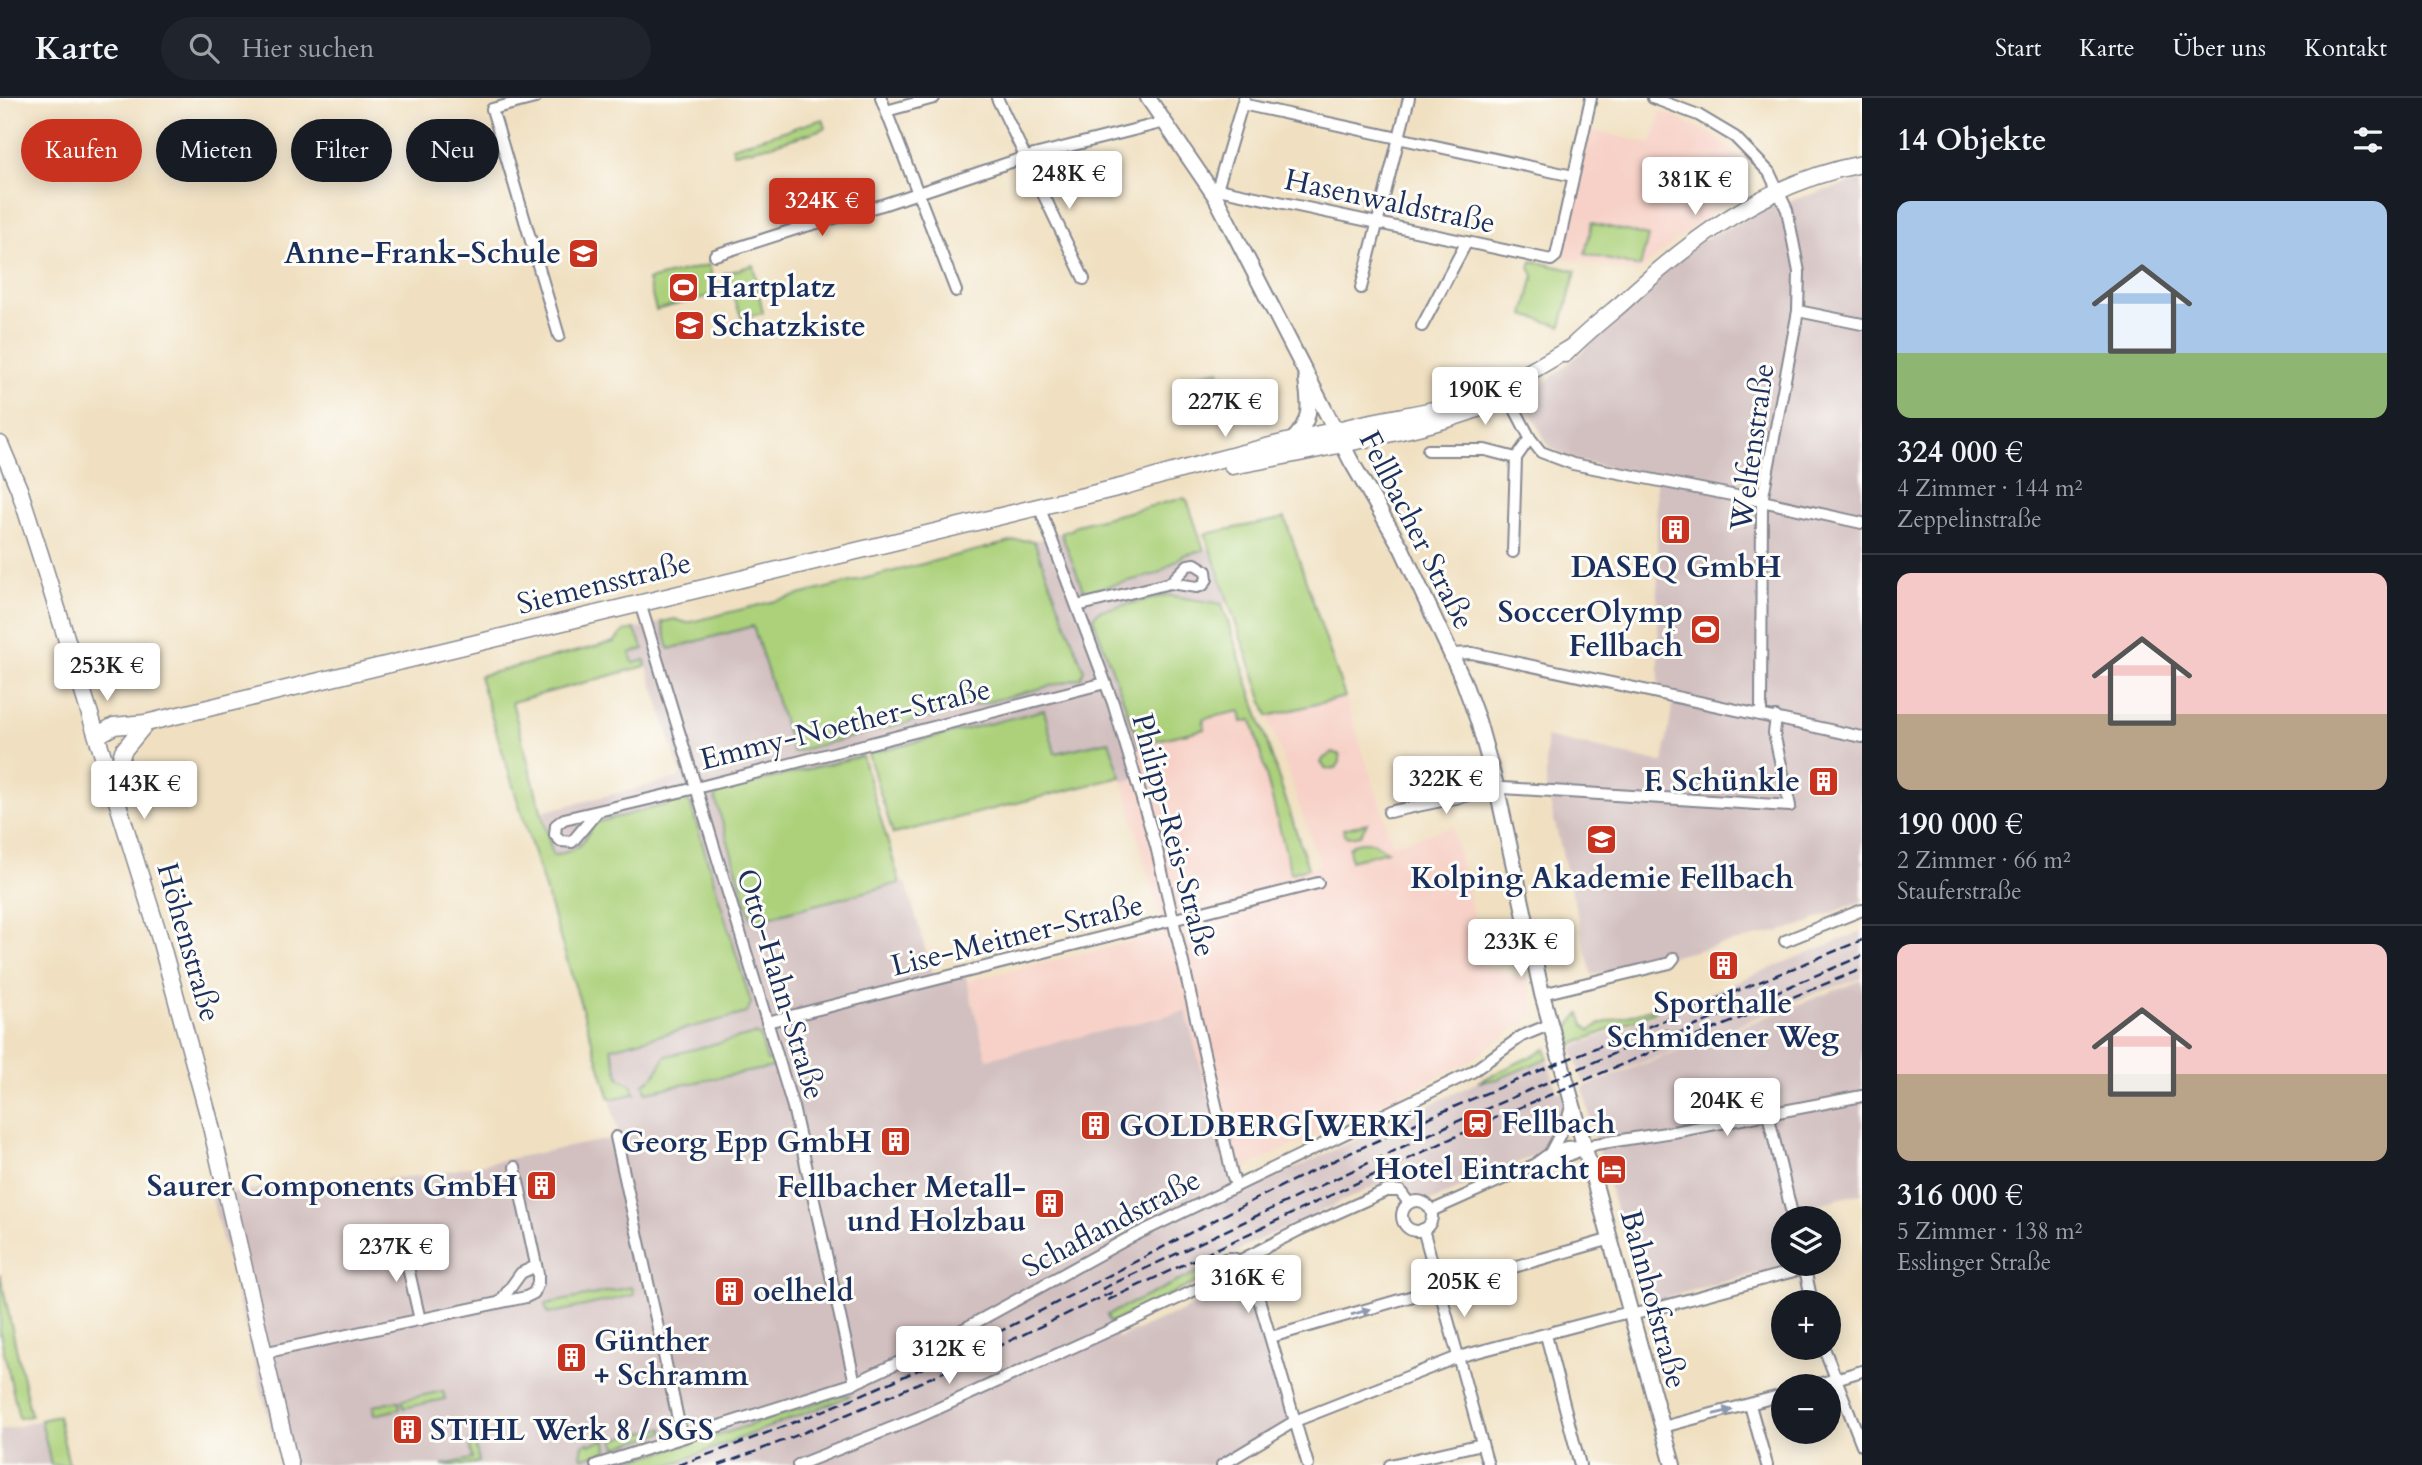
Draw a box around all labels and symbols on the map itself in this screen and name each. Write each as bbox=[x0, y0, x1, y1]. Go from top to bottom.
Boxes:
pin: 248K € bbox=[1012, 152, 1126, 211]
pin: 381K € bbox=[1638, 158, 1752, 217]
street label: Hasenwaldstraße bbox=[1281, 159, 1499, 244]
pin: 324K € bbox=[765, 178, 879, 238]
place label: Anne-Frank-Schule bbox=[284, 233, 561, 274]
school or university icon: Anne-Frank-Schule bbox=[567, 236, 601, 270]
place label: Hartplatz bbox=[706, 267, 836, 308]
sports icon: Hartplatz bbox=[666, 270, 700, 304]
place label: Schatzkiste bbox=[712, 306, 866, 347]
school or university icon: Schatzkiste bbox=[672, 309, 706, 343]
street label: Welfenstraße bbox=[1720, 360, 1785, 535]
pin: 190K € bbox=[1428, 368, 1542, 427]
pin: 227K € bbox=[1168, 380, 1282, 439]
street label: Fellbacher Straße bbox=[1349, 424, 1484, 637]
building icon: DASEQ GmbH bbox=[1659, 512, 1693, 546]
street label: Siemensstraße bbox=[513, 542, 695, 625]
place label: DASEQ GmbH bbox=[1571, 547, 1781, 588]
place label: SoccerOlymp Fellbach bbox=[1498, 592, 1683, 667]
sports icon: SoccerOlymp Fellbach bbox=[1689, 612, 1723, 646]
pin: 253K € bbox=[50, 644, 164, 703]
street label: Emmy-Noether-Straße bbox=[696, 669, 995, 780]
street label: Philipp-Reis-Straße bbox=[1121, 709, 1226, 961]
pin: 322K € bbox=[1389, 756, 1503, 816]
place label: F. Schünkle bbox=[1644, 761, 1800, 802]
pin: 143K € bbox=[87, 762, 201, 821]
building icon: F. Schünkle bbox=[1806, 764, 1840, 798]
school or university icon: Kolping Akademie Fellbach bbox=[1585, 823, 1619, 857]
street label: Höhenstraße bbox=[146, 858, 231, 1026]
place label: Kolping Akademie Fellbach bbox=[1410, 858, 1794, 899]
street label: Otto-Hahn-Straße bbox=[726, 864, 835, 1105]
street label: Lise-Meitner-Straße bbox=[887, 884, 1147, 987]
pin: 233K € bbox=[1464, 920, 1578, 979]
building icon: Sporthalle Schmidener Weg bbox=[1706, 948, 1740, 982]
place label: Sporthalle Schmidener Weg bbox=[1607, 983, 1839, 1058]
pin: 204K € bbox=[1670, 1079, 1784, 1138]
place label: Fellbach bbox=[1501, 1103, 1616, 1144]
place label: GOLDBERG[WERK] bbox=[1119, 1106, 1425, 1147]
station icon: Fellbach bbox=[1461, 1106, 1495, 1140]
building icon: GOLDBERG[WERK] bbox=[1079, 1109, 1113, 1143]
place label: Georg Epp GmbH bbox=[621, 1122, 872, 1163]
building icon: Georg Epp GmbH bbox=[878, 1125, 912, 1159]
place label: Hotel Eintracht bbox=[1375, 1149, 1589, 1190]
hotel icon: Hotel Eintracht bbox=[1595, 1152, 1629, 1186]
street label: Schaflandstraße bbox=[1015, 1159, 1207, 1288]
place label: Saurer Components GmbH bbox=[147, 1166, 518, 1207]
place label: Fellbacher Metall- und Holzbau bbox=[777, 1167, 1026, 1242]
building icon: Saurer Components GmbH bbox=[524, 1169, 558, 1203]
building icon: Fellbacher Metall- und Holzbau bbox=[1032, 1187, 1066, 1221]
street label: Bahnhofstraße bbox=[1610, 1205, 1697, 1393]
pin: 237K € bbox=[339, 1224, 453, 1284]
pin: 316K € bbox=[1191, 1256, 1305, 1315]
pin: 205K € bbox=[1407, 1260, 1521, 1319]
place label: oelheld bbox=[753, 1271, 854, 1312]
building icon: oelheld bbox=[713, 1274, 747, 1308]
one-way arrow bbox=[1351, 1307, 1372, 1317]
place label: Günther + Schramm bbox=[594, 1321, 749, 1396]
pin: 312K € bbox=[892, 1326, 1006, 1386]
building icon: Günther + Schramm bbox=[554, 1341, 588, 1375]
one-way arrow bbox=[1712, 1406, 1734, 1417]
place label: STIHL Werk 8 / SGS bbox=[430, 1410, 714, 1451]
building icon: STIHL Werk 8 / SGS bbox=[390, 1413, 424, 1447]

